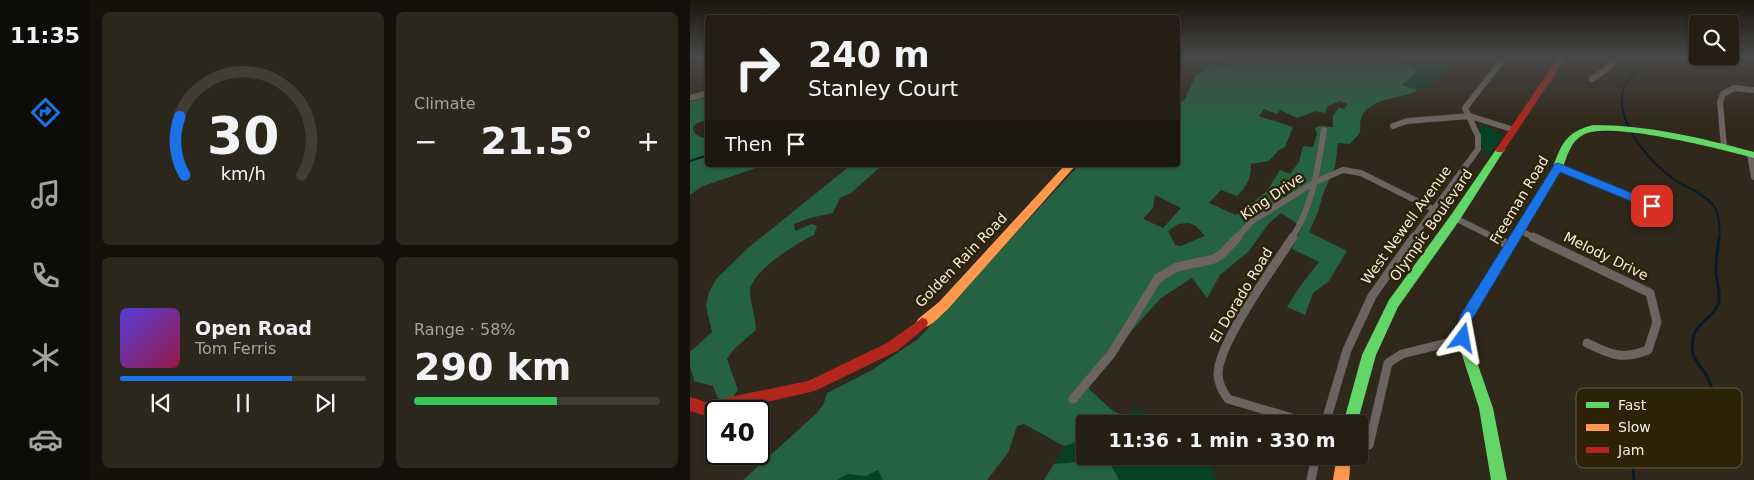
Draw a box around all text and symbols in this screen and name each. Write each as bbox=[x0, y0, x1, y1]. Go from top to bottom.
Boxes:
map controls bbox=[1689, 15, 1739, 65]
button: search bbox=[1689, 15, 1739, 65]
text: 11:35 bbox=[10, 23, 80, 48]
icon: right bbox=[725, 35, 790, 100]
text: 240 m bbox=[808, 35, 930, 75]
text: Stanley Court bbox=[808, 76, 958, 101]
text: Climate bbox=[414, 94, 476, 113]
icon: directions bbox=[28, 95, 63, 130]
text: 30 bbox=[207, 106, 279, 166]
text: 21.5° bbox=[481, 119, 593, 163]
text: − bbox=[414, 125, 437, 158]
text: + bbox=[637, 125, 660, 158]
icon: arrive bbox=[782, 130, 810, 158]
text: Then bbox=[725, 133, 772, 155]
street label: Freeman Road bbox=[1486, 153, 1552, 247]
text: km/h bbox=[220, 163, 266, 184]
street label: West Newell Avenue bbox=[1358, 163, 1454, 287]
street label: Olympic Boulevard bbox=[1386, 166, 1476, 284]
street label: King Drive bbox=[1237, 169, 1307, 223]
icon: music bbox=[28, 177, 63, 212]
pin bbox=[1631, 185, 1673, 227]
icon: arrive bbox=[1638, 192, 1666, 220]
street label: Golden Rain Road bbox=[912, 210, 1010, 310]
street label: Melody Drive bbox=[1561, 229, 1651, 283]
street label: El Dorado Road bbox=[1206, 245, 1276, 345]
icon: phone bbox=[28, 258, 63, 293]
position arrow bbox=[1436, 311, 1488, 363]
text: Open Road bbox=[195, 317, 312, 339]
text: Range · 58% bbox=[414, 320, 516, 339]
text: Tom Ferris bbox=[195, 339, 276, 358]
icon: climate bbox=[28, 340, 63, 375]
text: 290 km bbox=[414, 345, 571, 389]
legend bbox=[1576, 388, 1742, 468]
icon: previous bbox=[147, 389, 175, 417]
icon: pause bbox=[229, 389, 257, 417]
icon: next bbox=[311, 389, 339, 417]
text: Fast bbox=[1618, 397, 1647, 413]
speed limit sign: 40 bbox=[705, 400, 770, 465]
text: Slow bbox=[1618, 419, 1651, 435]
icon: car bbox=[28, 422, 63, 457]
text: 11:36 · 1 min · 330 m bbox=[1108, 429, 1336, 451]
text: Jam bbox=[1617, 442, 1644, 458]

